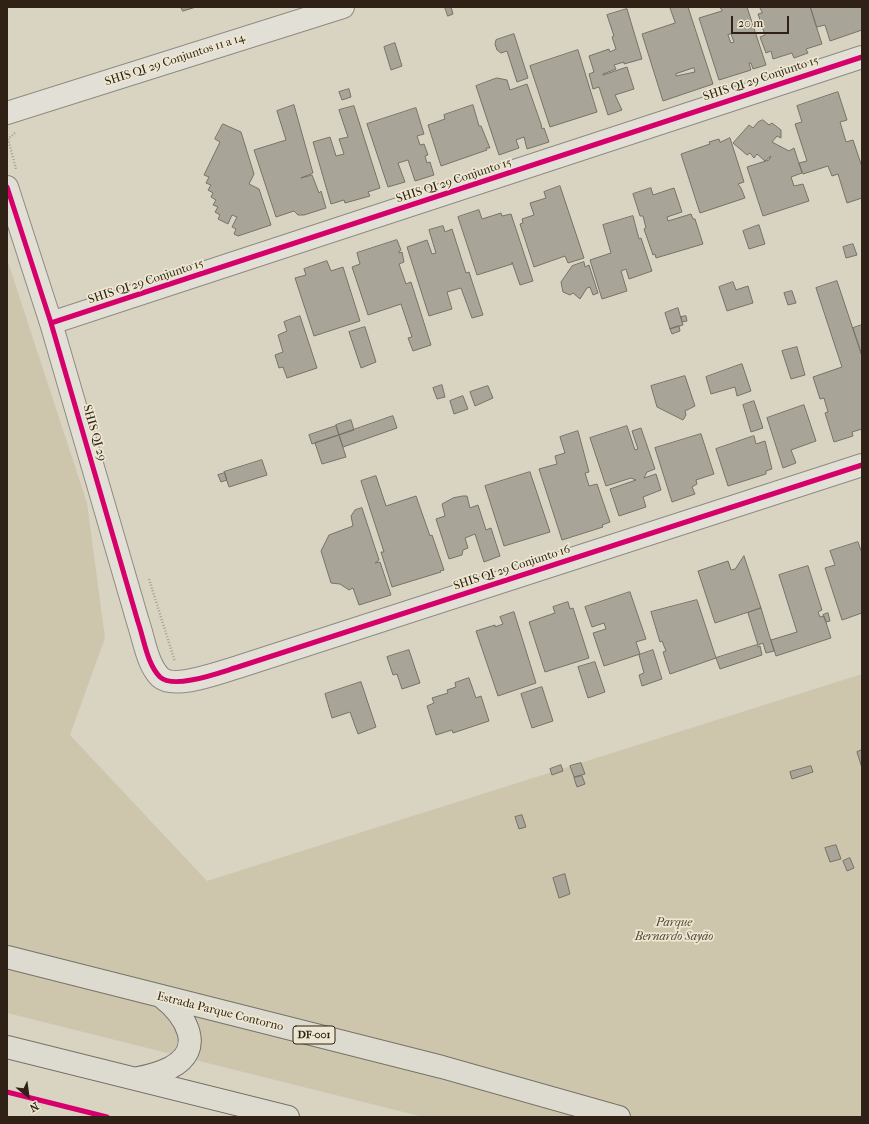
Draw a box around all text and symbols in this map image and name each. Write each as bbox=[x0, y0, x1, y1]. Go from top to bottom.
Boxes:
scale bar bbox=[733, 8, 791, 34]
text: 20 m bbox=[738, 16, 763, 30]
street label: SHIS QI 29 Conjuntos 11 a 14 bbox=[103, 31, 247, 89]
street label: SHIS QI 29 Conjunto 15 bbox=[701, 54, 821, 104]
street label: SHIS QI 29 Conjunto 15 bbox=[394, 156, 514, 206]
street label: SHIS QI 29 Conjunto 15 bbox=[86, 257, 206, 307]
street label: SHIS QI 29 bbox=[79, 403, 109, 463]
street label: SHIS QI 29 Conjunto 16 bbox=[452, 542, 572, 594]
park label: Parque Bernardo Sayão bbox=[635, 916, 713, 944]
street label: Estrada Parque Contorno bbox=[155, 989, 285, 1035]
road number: DF-001 bbox=[293, 1026, 335, 1044]
north arrow bbox=[8, 1076, 48, 1116]
text: N bbox=[27, 1099, 41, 1115]

